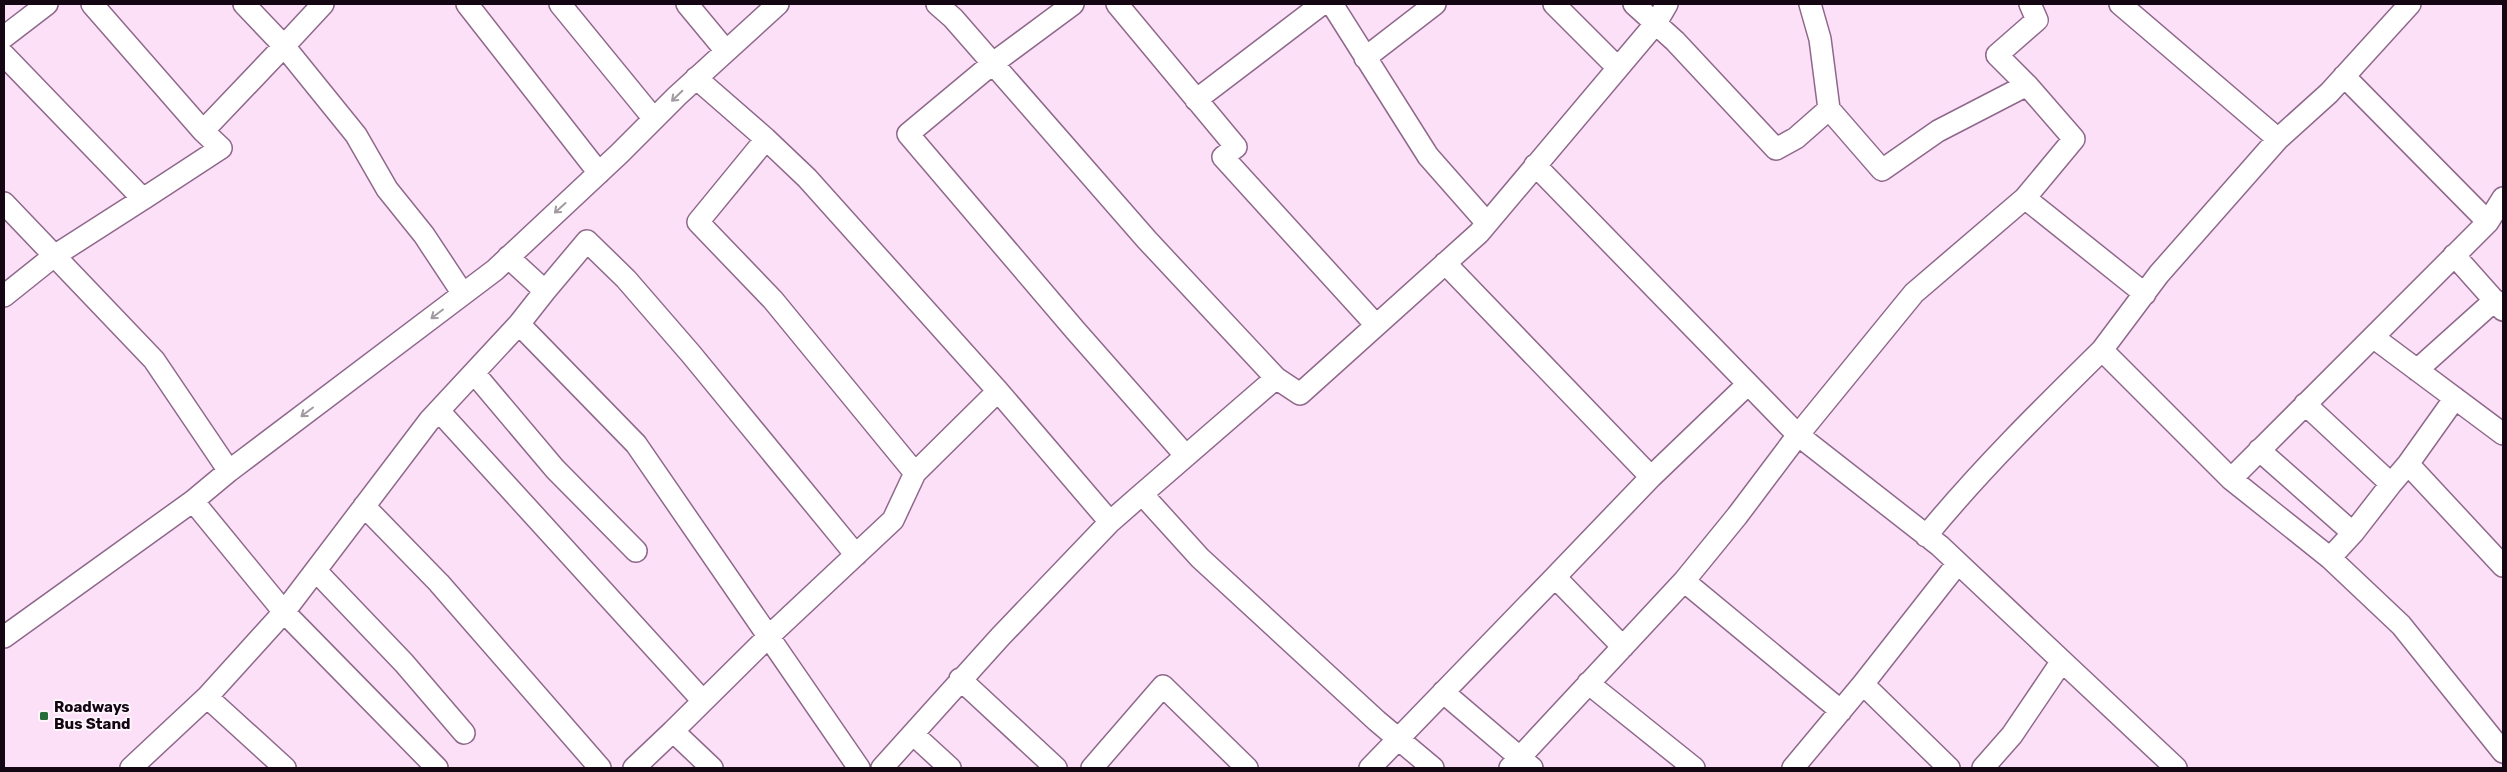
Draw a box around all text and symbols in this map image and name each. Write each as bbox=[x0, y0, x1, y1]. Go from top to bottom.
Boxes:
one-way arrow bbox=[671, 90, 683, 102]
one-way arrow bbox=[553, 202, 566, 214]
one-way arrow bbox=[430, 309, 444, 319]
one-way arrow bbox=[300, 407, 314, 417]
place label: Roadways Bus Stand bbox=[54, 698, 131, 733]
marker: Roadways Bus Stand bbox=[38, 710, 50, 722]

